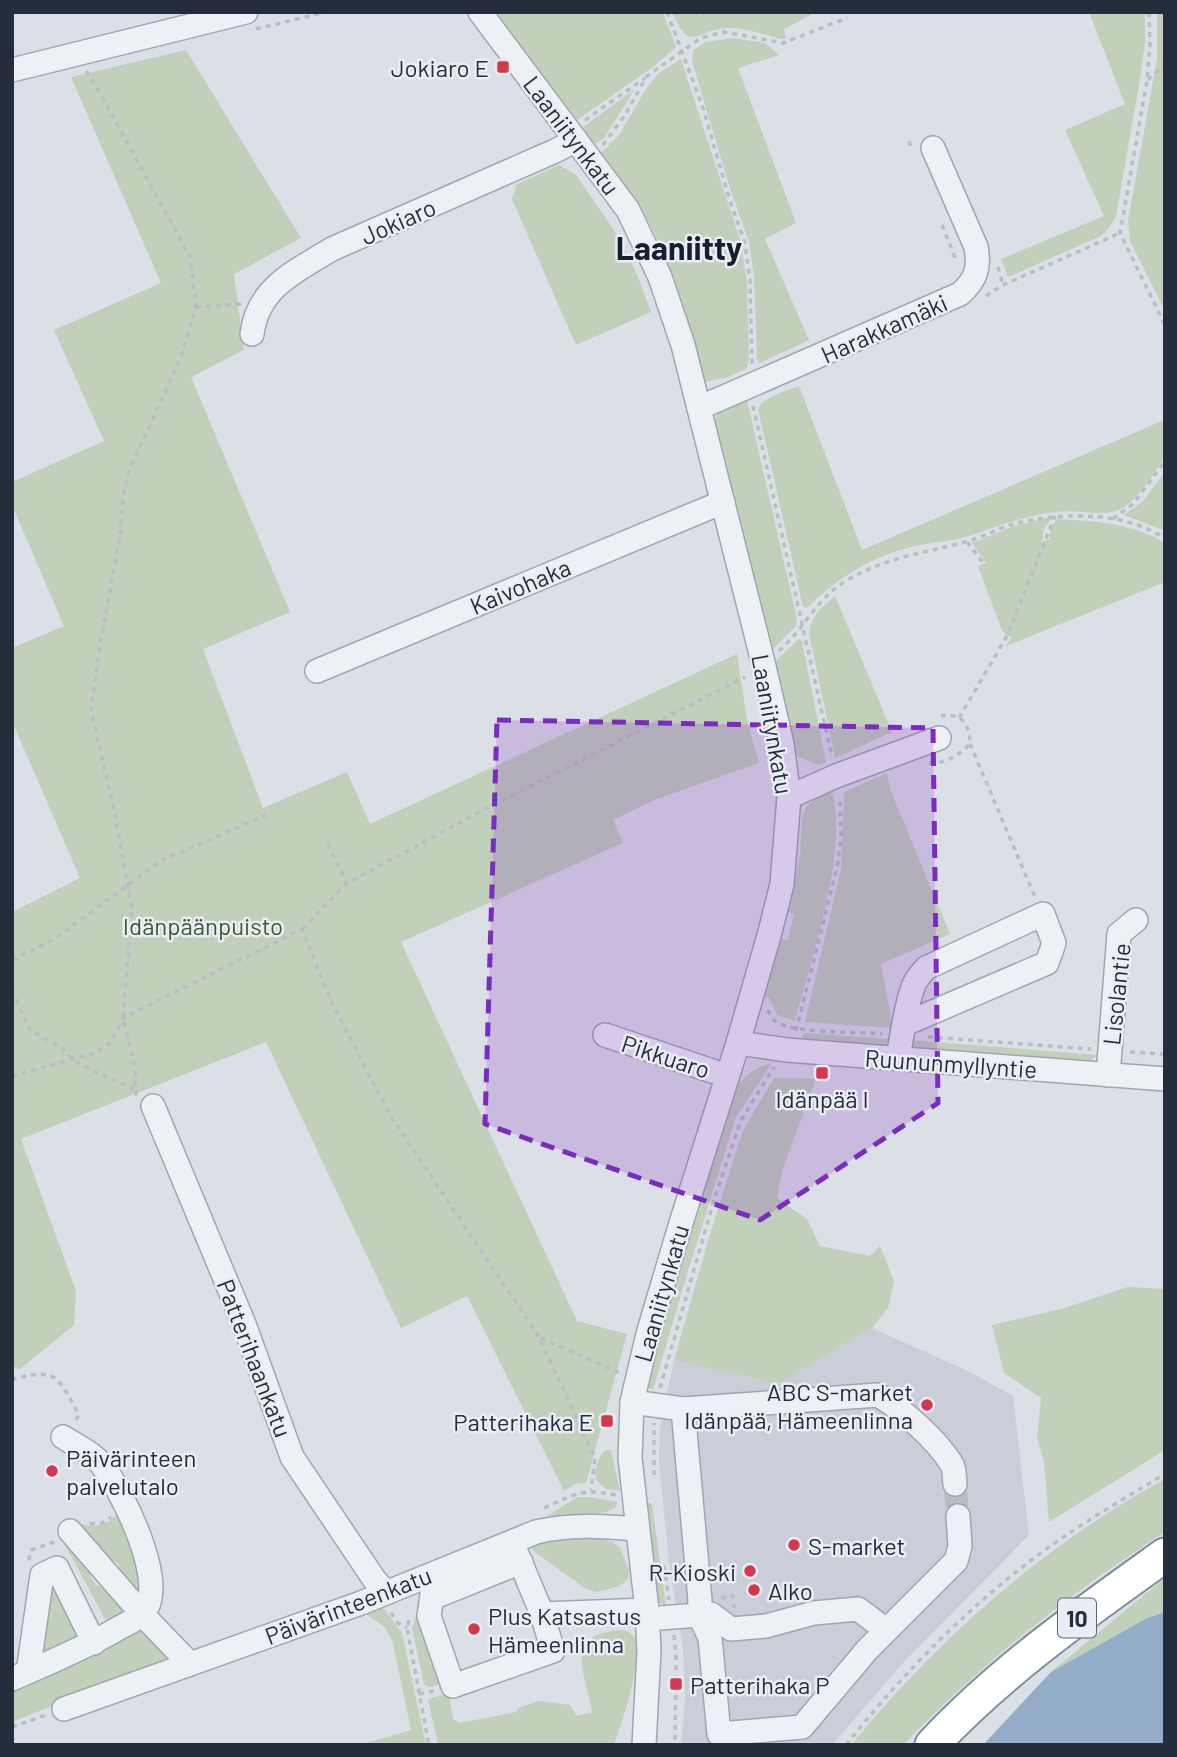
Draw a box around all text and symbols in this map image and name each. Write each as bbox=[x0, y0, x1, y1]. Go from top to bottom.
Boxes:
place label: Jokiaro E bbox=[391, 53, 489, 82]
marker: Jokiaro E bbox=[495, 59, 511, 75]
street label: Laaniitynkatu bbox=[518, 70, 626, 200]
street label: Jokiaro bbox=[356, 192, 440, 250]
district label: Laaniitty bbox=[616, 228, 742, 266]
street label: Harakkamäki bbox=[816, 287, 952, 369]
street label: Kaivohaka bbox=[465, 552, 575, 620]
street label: Laaniitynkatu bbox=[746, 652, 800, 796]
park label: Idänpäänpuisto bbox=[123, 911, 283, 940]
street label: Lisolantie bbox=[1096, 941, 1136, 1047]
street label: Pikkuaro bbox=[618, 1028, 714, 1084]
street label: Ruununmyllyntie bbox=[864, 1043, 1038, 1083]
marker: Idänpää I bbox=[814, 1065, 830, 1081]
place label: Idänpää I bbox=[775, 1084, 869, 1113]
street label: Laaniitynkatu bbox=[628, 1221, 694, 1365]
street label: Patterihaankatu bbox=[212, 1275, 298, 1441]
place label: ABC S-market Idänpää, Hämeenlinna bbox=[684, 1377, 913, 1434]
marker: ABC S-market Idänpää, Hämeenlinna bbox=[919, 1397, 935, 1413]
place label: Patterihaka E bbox=[453, 1407, 593, 1436]
marker: Patterihaka E bbox=[599, 1413, 615, 1429]
place label: Päivärinteen palvelutalo bbox=[66, 1443, 197, 1500]
marker: Päivärinteen palvelutalo bbox=[44, 1463, 60, 1479]
place label: S-market bbox=[808, 1531, 905, 1560]
marker: S-market bbox=[786, 1537, 802, 1553]
place label: R-Kioski bbox=[648, 1557, 736, 1586]
street label: Päivärinteenkatu bbox=[261, 1560, 435, 1650]
marker: R-Kioski bbox=[742, 1563, 758, 1579]
place label: Alko bbox=[768, 1576, 813, 1605]
marker: Alko bbox=[746, 1582, 762, 1598]
road number: 10 bbox=[1058, 1598, 1096, 1638]
place label: Plus Katsastus Hämeenlinna bbox=[488, 1601, 641, 1658]
marker: Plus Katsastus Hämeenlinna bbox=[466, 1621, 482, 1637]
place label: Patterihaka P bbox=[690, 1670, 829, 1699]
marker: Patterihaka P bbox=[668, 1676, 684, 1692]

